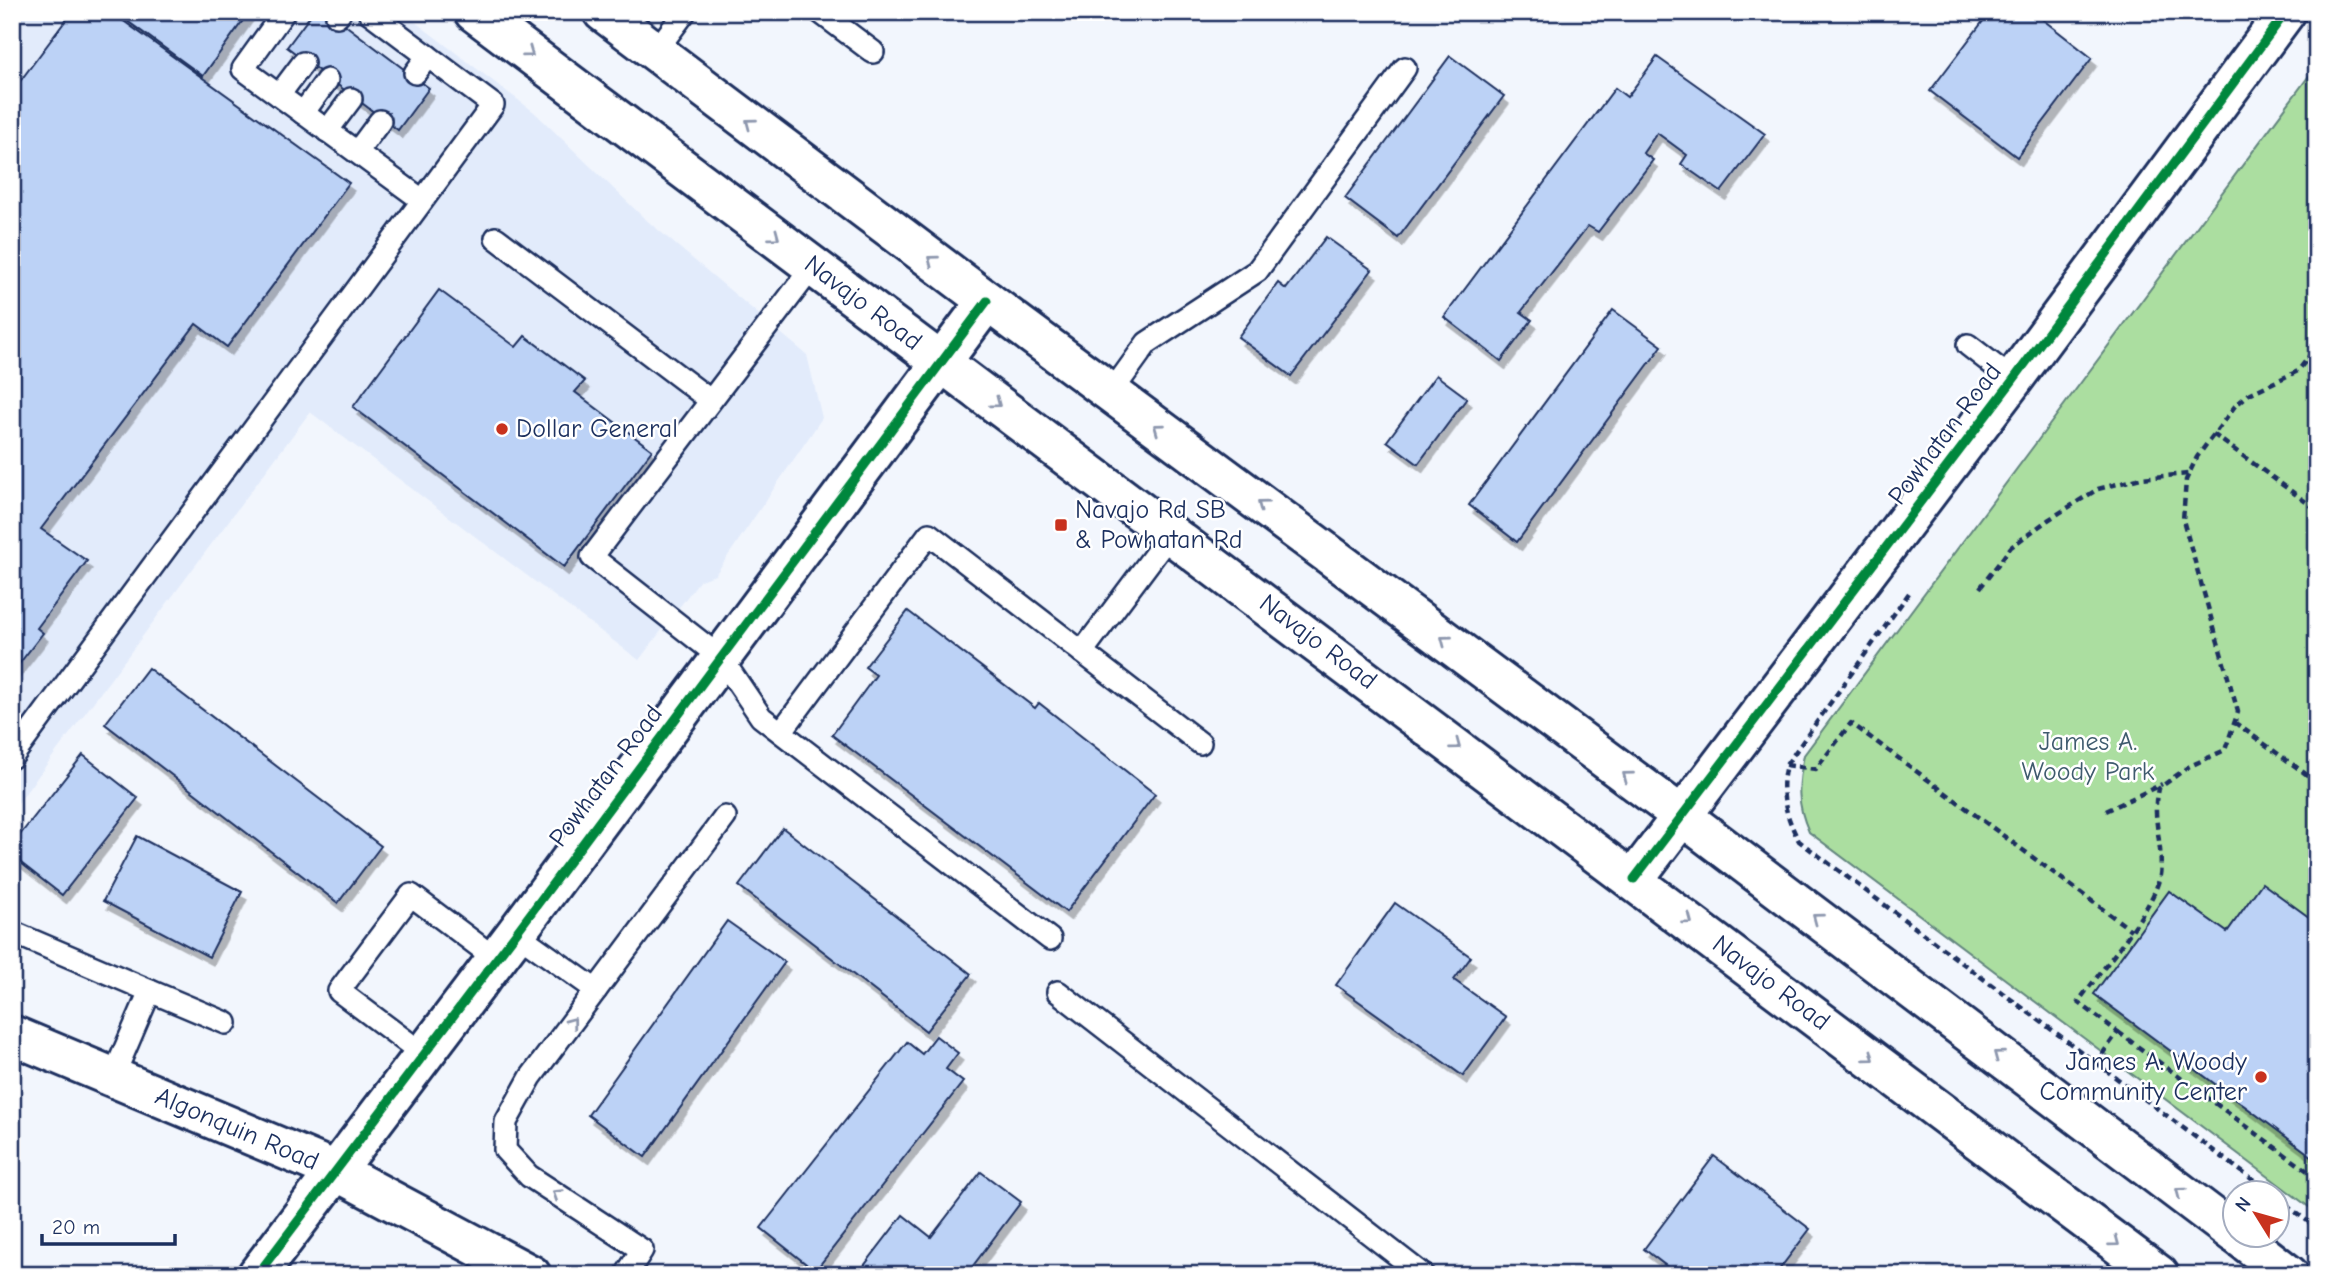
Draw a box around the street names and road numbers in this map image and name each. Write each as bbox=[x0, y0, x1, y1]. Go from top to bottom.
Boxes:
street label: Navajo Road bbox=[798, 249, 928, 357]
street label: Powhatan Road bbox=[1882, 357, 2008, 511]
street label: Navajo Road bbox=[1253, 588, 1383, 696]
street label: Powhatan Road bbox=[543, 699, 669, 853]
street label: Navajo Road bbox=[1706, 929, 1836, 1037]
street label: Algonquin Road bbox=[151, 1081, 323, 1177]

